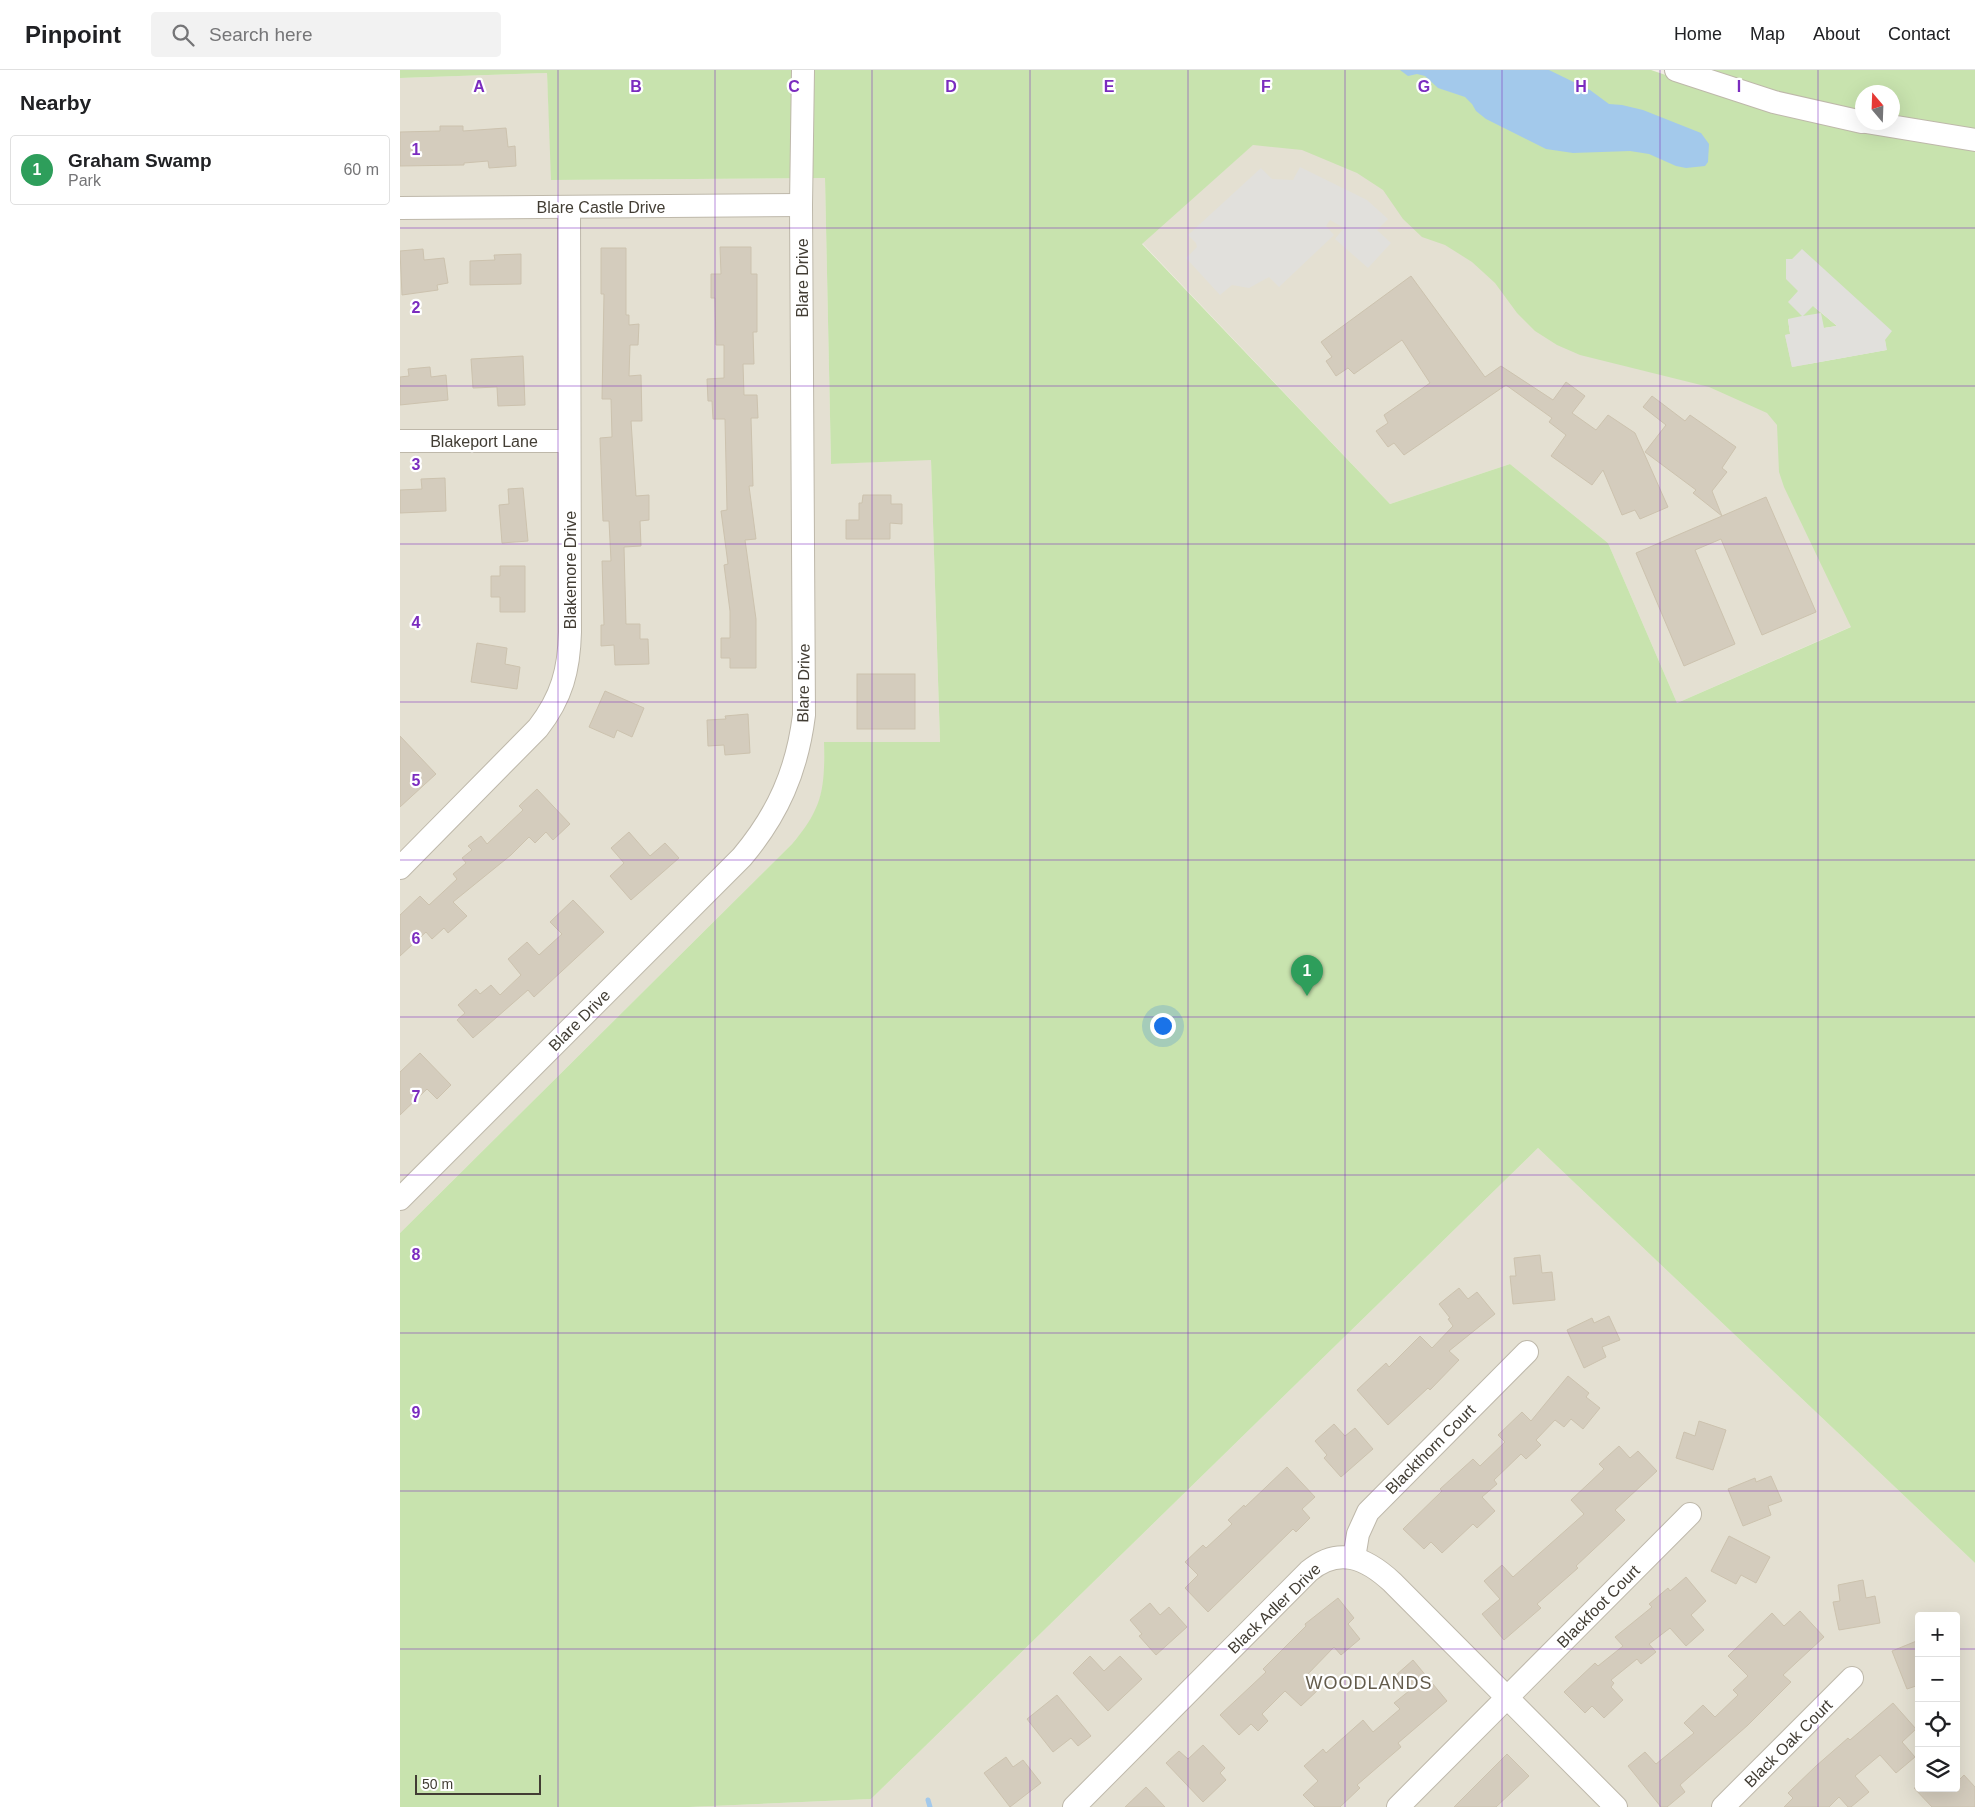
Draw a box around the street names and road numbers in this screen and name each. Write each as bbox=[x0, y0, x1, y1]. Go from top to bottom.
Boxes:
street label: Blare Castle Drive bbox=[537, 199, 666, 216]
street label: Blare Drive bbox=[794, 238, 811, 318]
street label: Blakeport Lane bbox=[430, 433, 538, 450]
street label: Blakemore Drive bbox=[562, 511, 579, 629]
street label: Blare Drive bbox=[794, 643, 813, 723]
street label: Blare Drive bbox=[545, 986, 613, 1054]
street label: Blackthorn Court bbox=[1382, 1401, 1479, 1497]
street label: Black Adler Drive bbox=[1225, 1560, 1324, 1657]
street label: Blackfoot Court bbox=[1554, 1561, 1643, 1651]
street label: Black Oak Court bbox=[1741, 1696, 1836, 1791]

